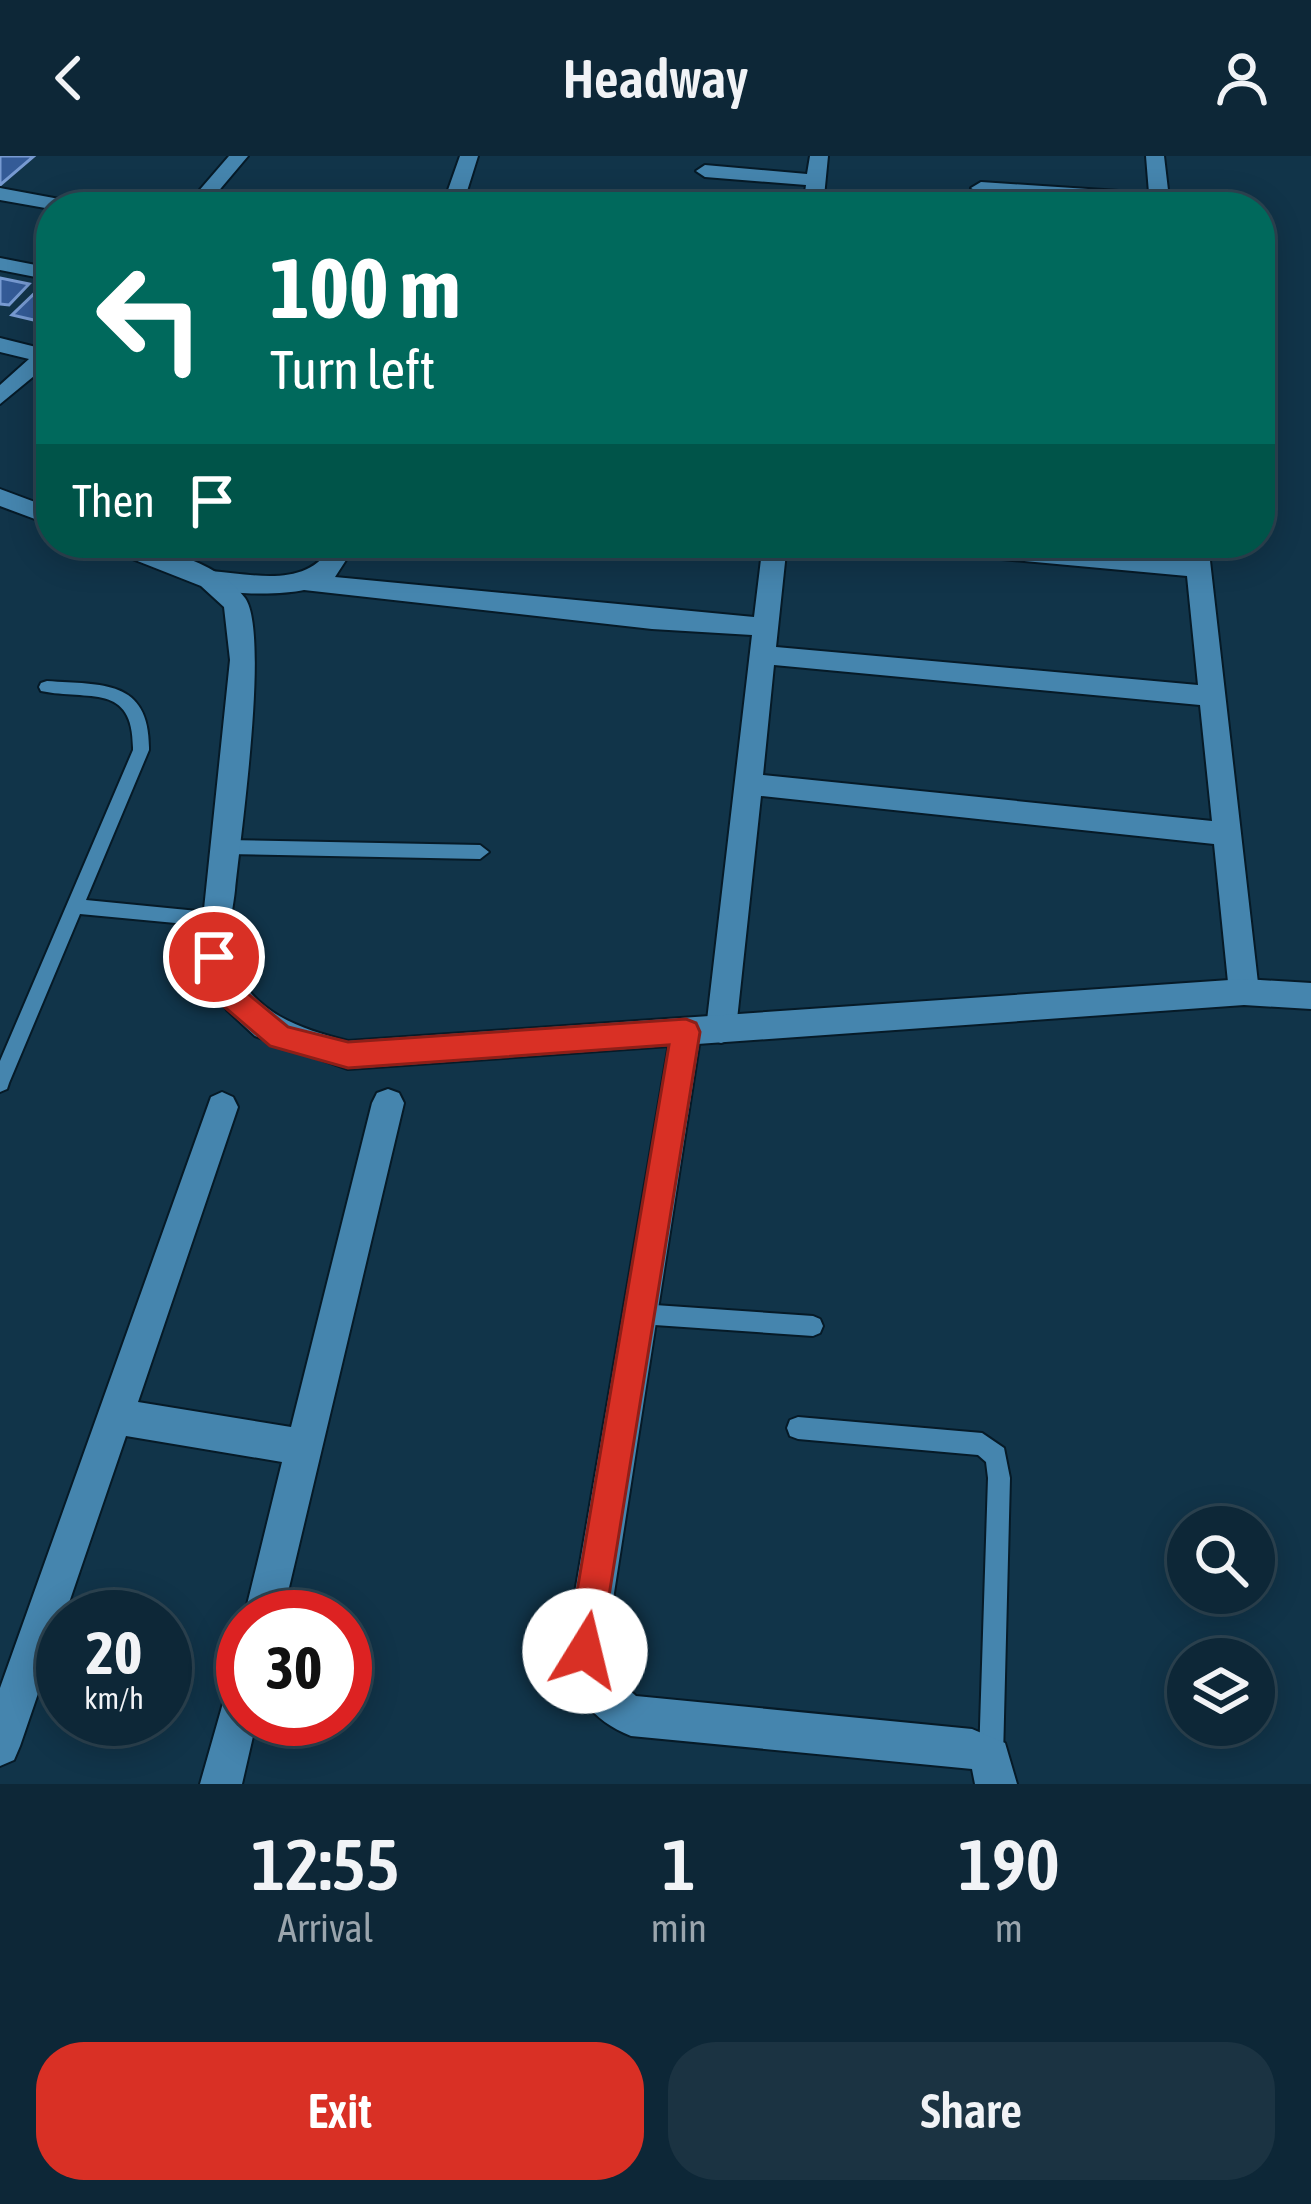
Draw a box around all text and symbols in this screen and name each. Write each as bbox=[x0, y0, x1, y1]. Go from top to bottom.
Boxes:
icon: back bbox=[36, 45, 102, 111]
icon: person bbox=[1209, 45, 1275, 111]
text: Headway bbox=[563, 48, 748, 109]
icon: left bbox=[72, 240, 228, 396]
text: 100 m bbox=[270, 240, 460, 336]
text: Turn left bbox=[270, 339, 435, 400]
icon: arrive bbox=[179, 468, 245, 534]
text: Then bbox=[72, 475, 155, 527]
pin bbox=[163, 906, 265, 1008]
icon: arrive bbox=[181, 924, 247, 990]
map controls bbox=[1167, 1506, 1275, 1746]
button: search bbox=[1167, 1506, 1275, 1614]
position arrow bbox=[522, 1588, 648, 1714]
speed limit sign: 30 bbox=[216, 1590, 372, 1746]
text: 20 bbox=[86, 1618, 142, 1687]
button: layers bbox=[1167, 1638, 1275, 1746]
text: km/h bbox=[84, 1681, 144, 1715]
text: 12:55 bbox=[251, 1823, 400, 1905]
text: 1 bbox=[662, 1823, 696, 1905]
text: 190 bbox=[958, 1823, 1060, 1905]
text: Arrival bbox=[278, 1906, 373, 1950]
text: min bbox=[651, 1906, 707, 1950]
text: m bbox=[995, 1906, 1023, 1950]
button: Exit bbox=[36, 2042, 644, 2180]
button: Share bbox=[668, 2042, 1275, 2180]

